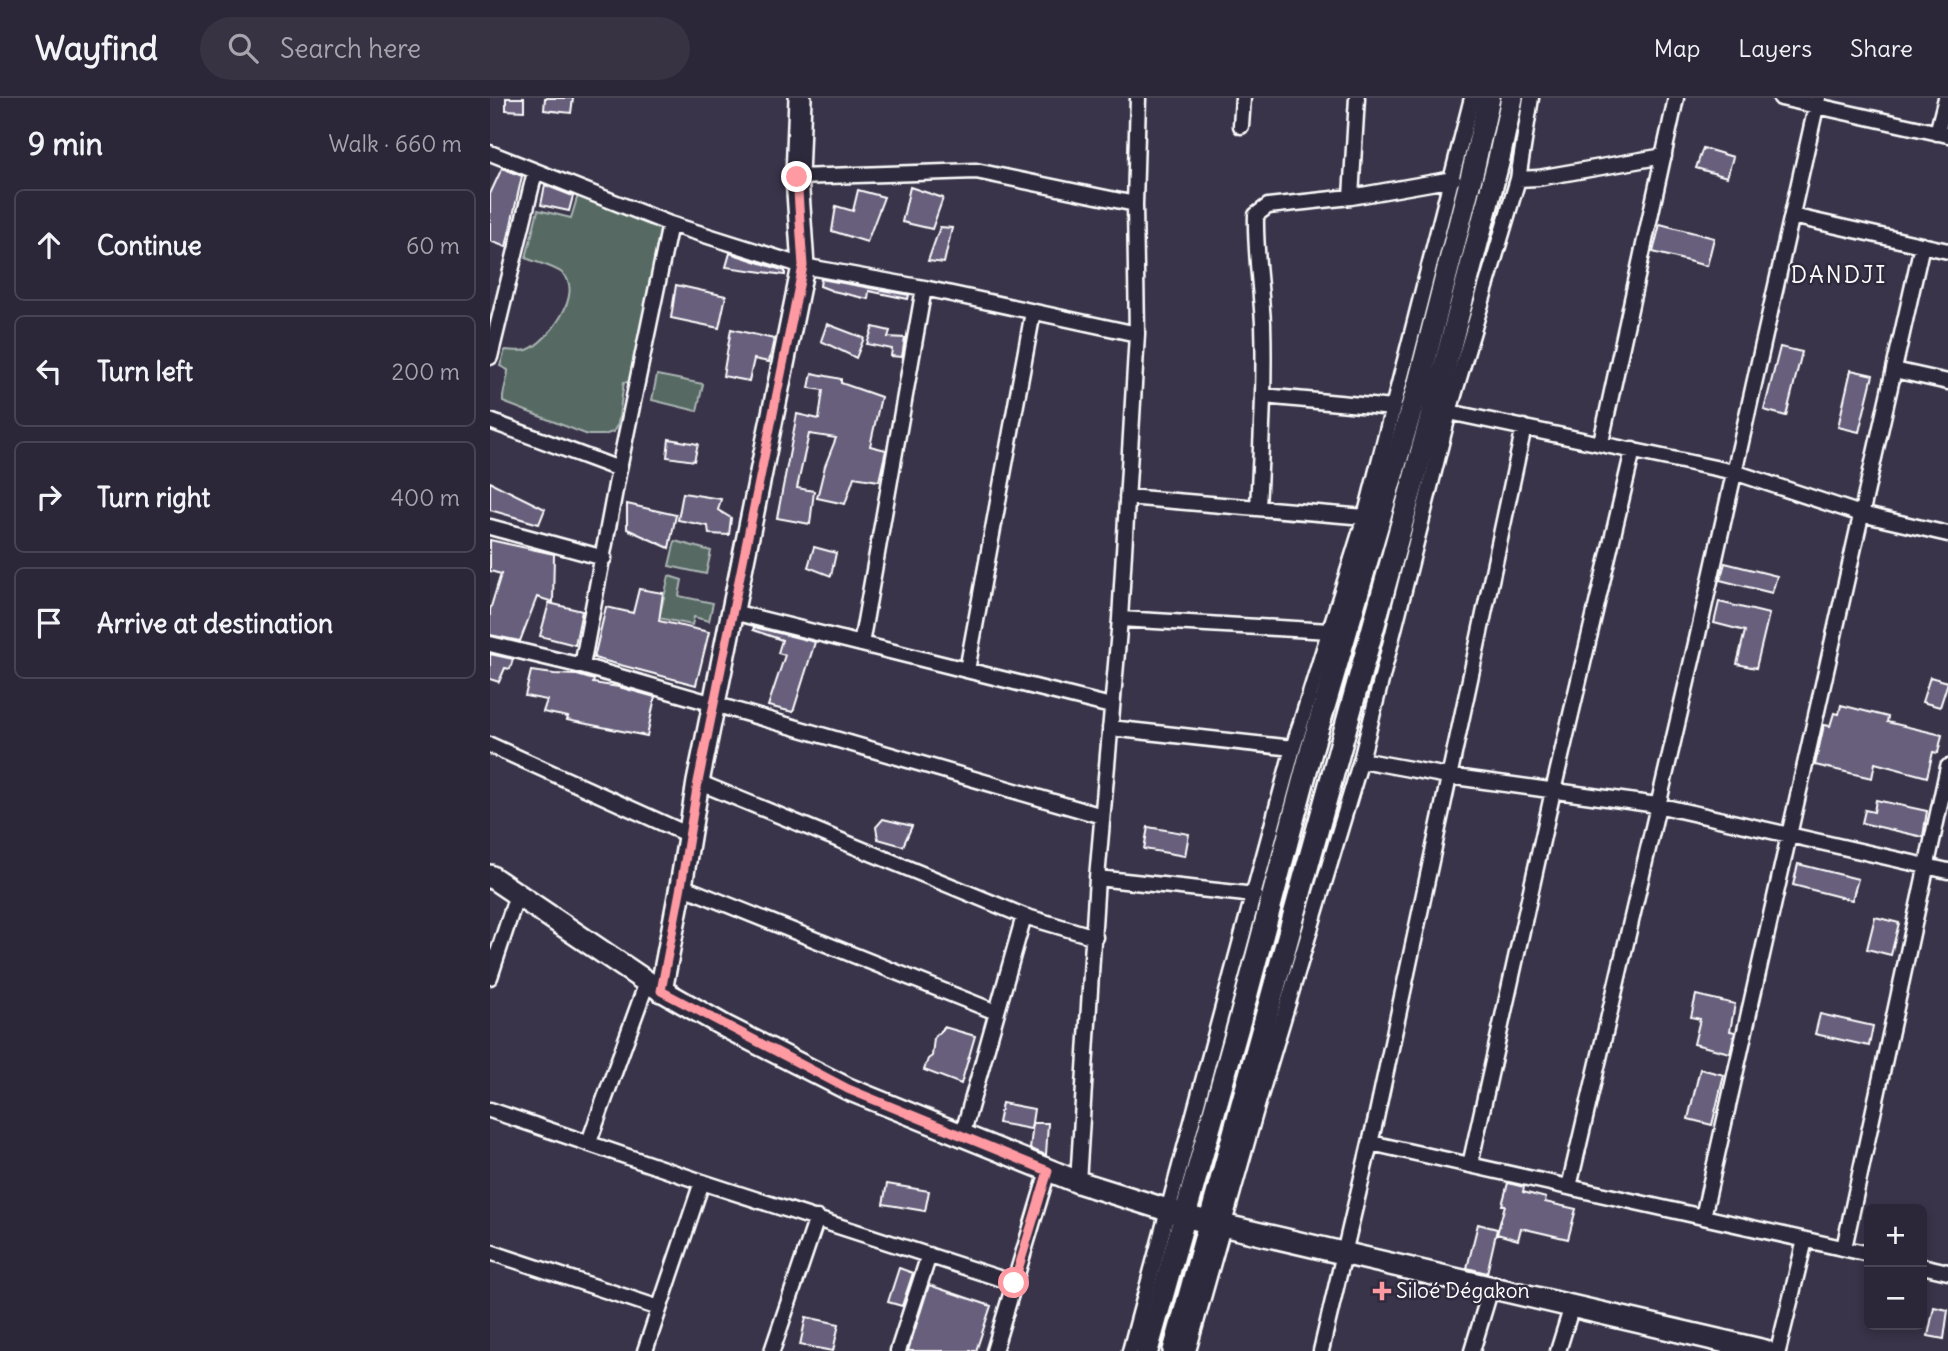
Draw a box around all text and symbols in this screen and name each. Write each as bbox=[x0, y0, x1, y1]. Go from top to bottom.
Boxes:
search box bbox=[200, 17, 690, 80]
text: Wayfind bbox=[35, 27, 158, 69]
icon: search bbox=[224, 29, 262, 67]
text: Search here bbox=[280, 32, 421, 65]
text: Map bbox=[1654, 33, 1700, 63]
text: Layers bbox=[1738, 33, 1812, 63]
text: Share bbox=[1850, 33, 1913, 63]
text: 9 min bbox=[28, 125, 103, 163]
text: Walk · 660 m bbox=[328, 129, 462, 158]
route end bbox=[781, 161, 812, 192]
icon: ahead bbox=[30, 226, 68, 264]
text: Continue bbox=[97, 229, 202, 262]
text: 60 m bbox=[406, 231, 460, 260]
district label: DANDJI bbox=[1791, 260, 1887, 289]
icon: left bbox=[30, 352, 68, 390]
text: Turn left bbox=[97, 355, 193, 388]
text: 200 m bbox=[391, 357, 460, 386]
icon: right bbox=[30, 478, 68, 516]
text: Turn right bbox=[97, 481, 210, 514]
text: 400 m bbox=[391, 483, 460, 512]
icon: arrive bbox=[30, 604, 68, 642]
text: Arrive at destination bbox=[97, 607, 333, 640]
map controls bbox=[1864, 1204, 1927, 1330]
button: + bbox=[1864, 1204, 1927, 1267]
route start bbox=[998, 1267, 1029, 1298]
button: − bbox=[1864, 1267, 1927, 1330]
place label: Siloé Dégakon bbox=[1396, 1277, 1530, 1304]
marker: Siloé Dégakon bbox=[1374, 1283, 1390, 1299]

